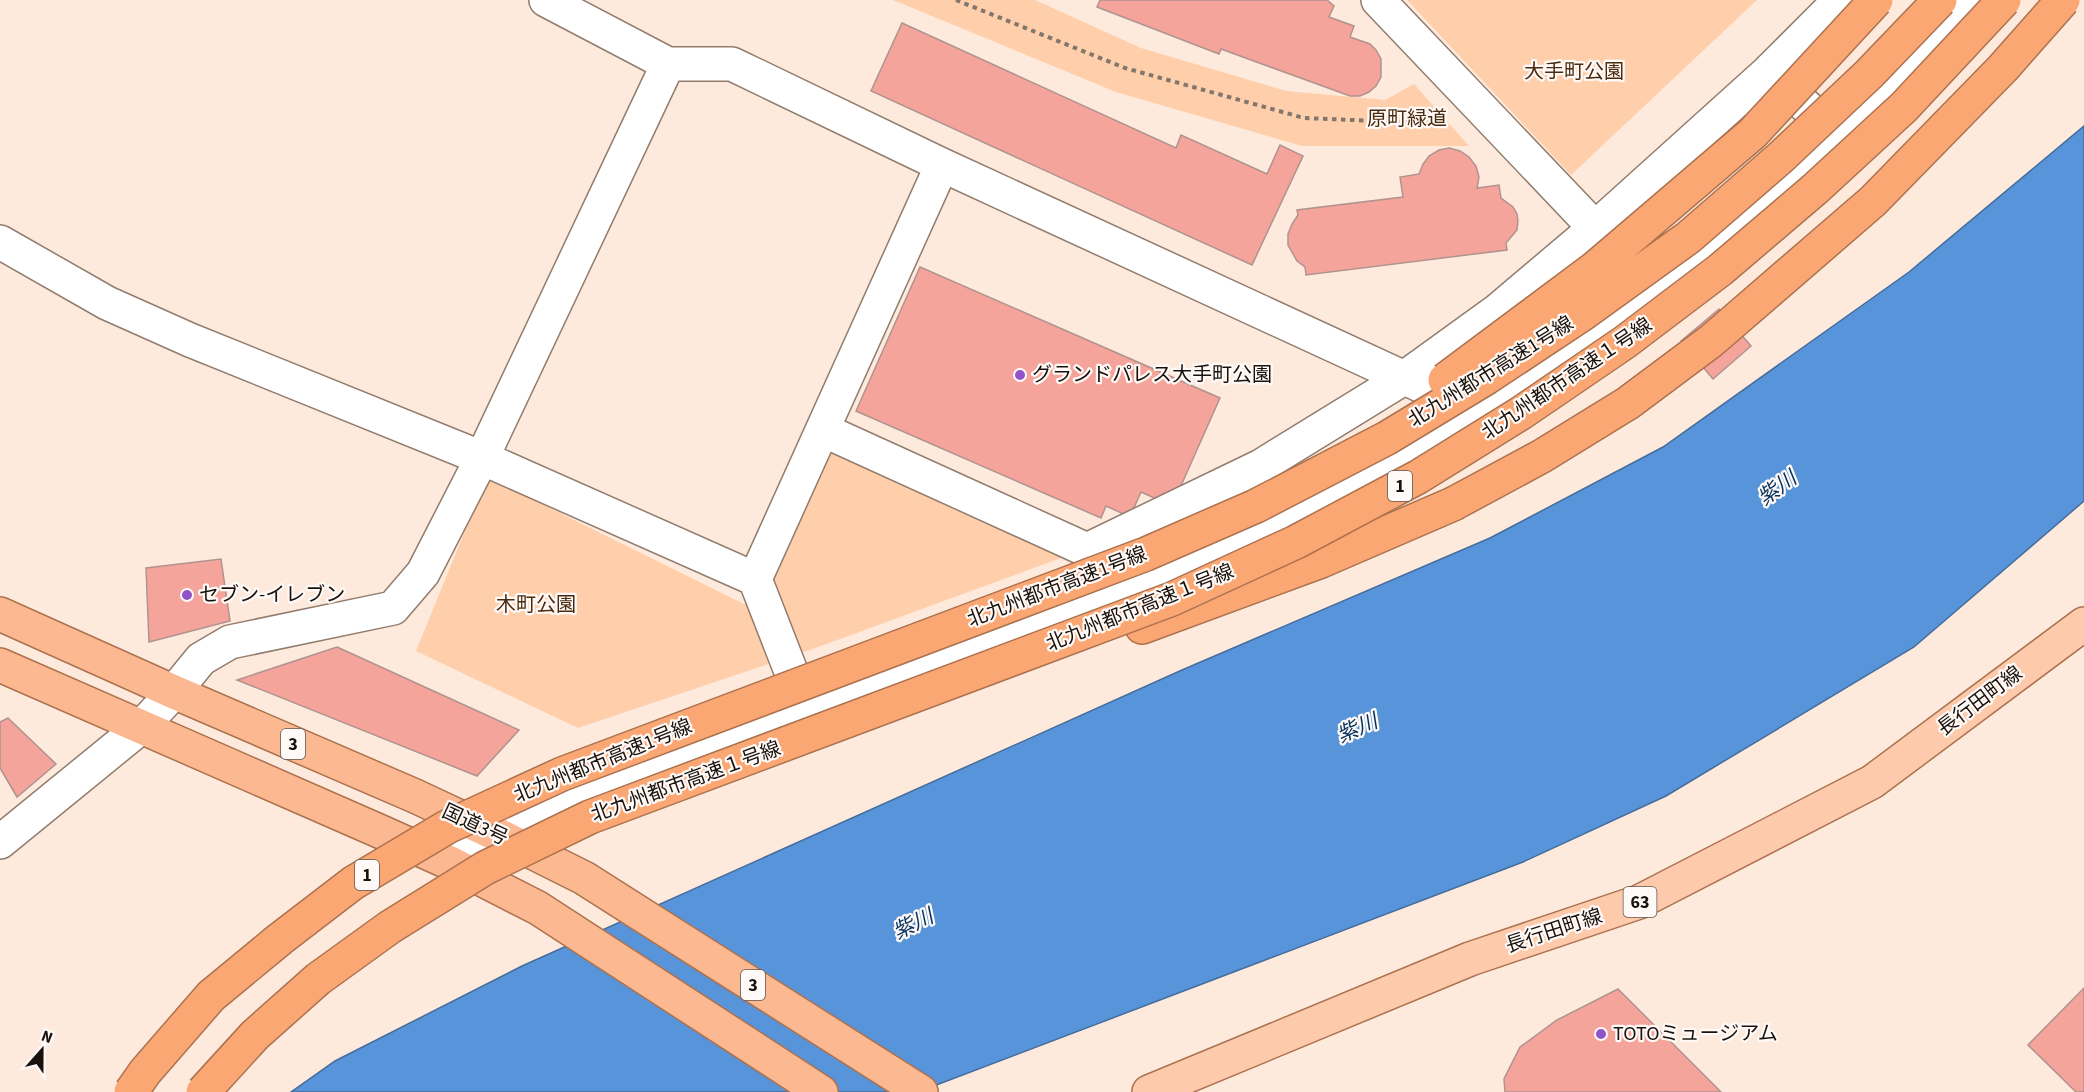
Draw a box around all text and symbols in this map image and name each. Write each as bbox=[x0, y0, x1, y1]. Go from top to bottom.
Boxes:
park label: 大手町公園 bbox=[1524, 58, 1624, 86]
park label: 原町緑道 bbox=[1367, 105, 1447, 133]
street label: 北九州都市高速1号線 bbox=[1403, 310, 1579, 434]
street label: 北九州都市高速１号線 bbox=[1476, 311, 1658, 447]
place label: グランドパレス大手町公園 bbox=[1032, 361, 1272, 389]
marker: グランドパレス大手町公園 bbox=[1013, 368, 1027, 382]
water label: 紫川 bbox=[1751, 462, 1804, 512]
road number: 1 bbox=[1388, 471, 1412, 501]
street label: 北九州都市高速1号線 bbox=[963, 540, 1151, 634]
street label: 北九州都市高速１号線 bbox=[1042, 558, 1238, 658]
place label: セブン-イレブン bbox=[199, 581, 345, 609]
marker: セブン-イレブン bbox=[180, 588, 194, 602]
park label: 木町公園 bbox=[496, 591, 576, 619]
street label: 長行田町線 bbox=[1932, 660, 2028, 742]
water label: 紫川 bbox=[1332, 705, 1384, 750]
street label: 北九州都市高速1号線 bbox=[510, 712, 696, 810]
road number: 3 bbox=[281, 729, 305, 759]
street label: 北九州都市高速１号線 bbox=[587, 735, 785, 829]
street label: 国道3号 bbox=[437, 798, 513, 852]
road number: 1 bbox=[355, 860, 379, 890]
road number: 63 bbox=[1624, 887, 1656, 917]
water label: 紫川 bbox=[888, 900, 940, 947]
street label: 長行田町線 bbox=[1502, 902, 1606, 960]
road number: 3 bbox=[741, 970, 765, 1000]
north arrow bbox=[12, 1020, 72, 1080]
place label: TOTOミュージアム bbox=[1613, 1020, 1778, 1048]
text: N bbox=[38, 1025, 56, 1049]
marker: TOTOミュージアム bbox=[1594, 1027, 1608, 1041]

